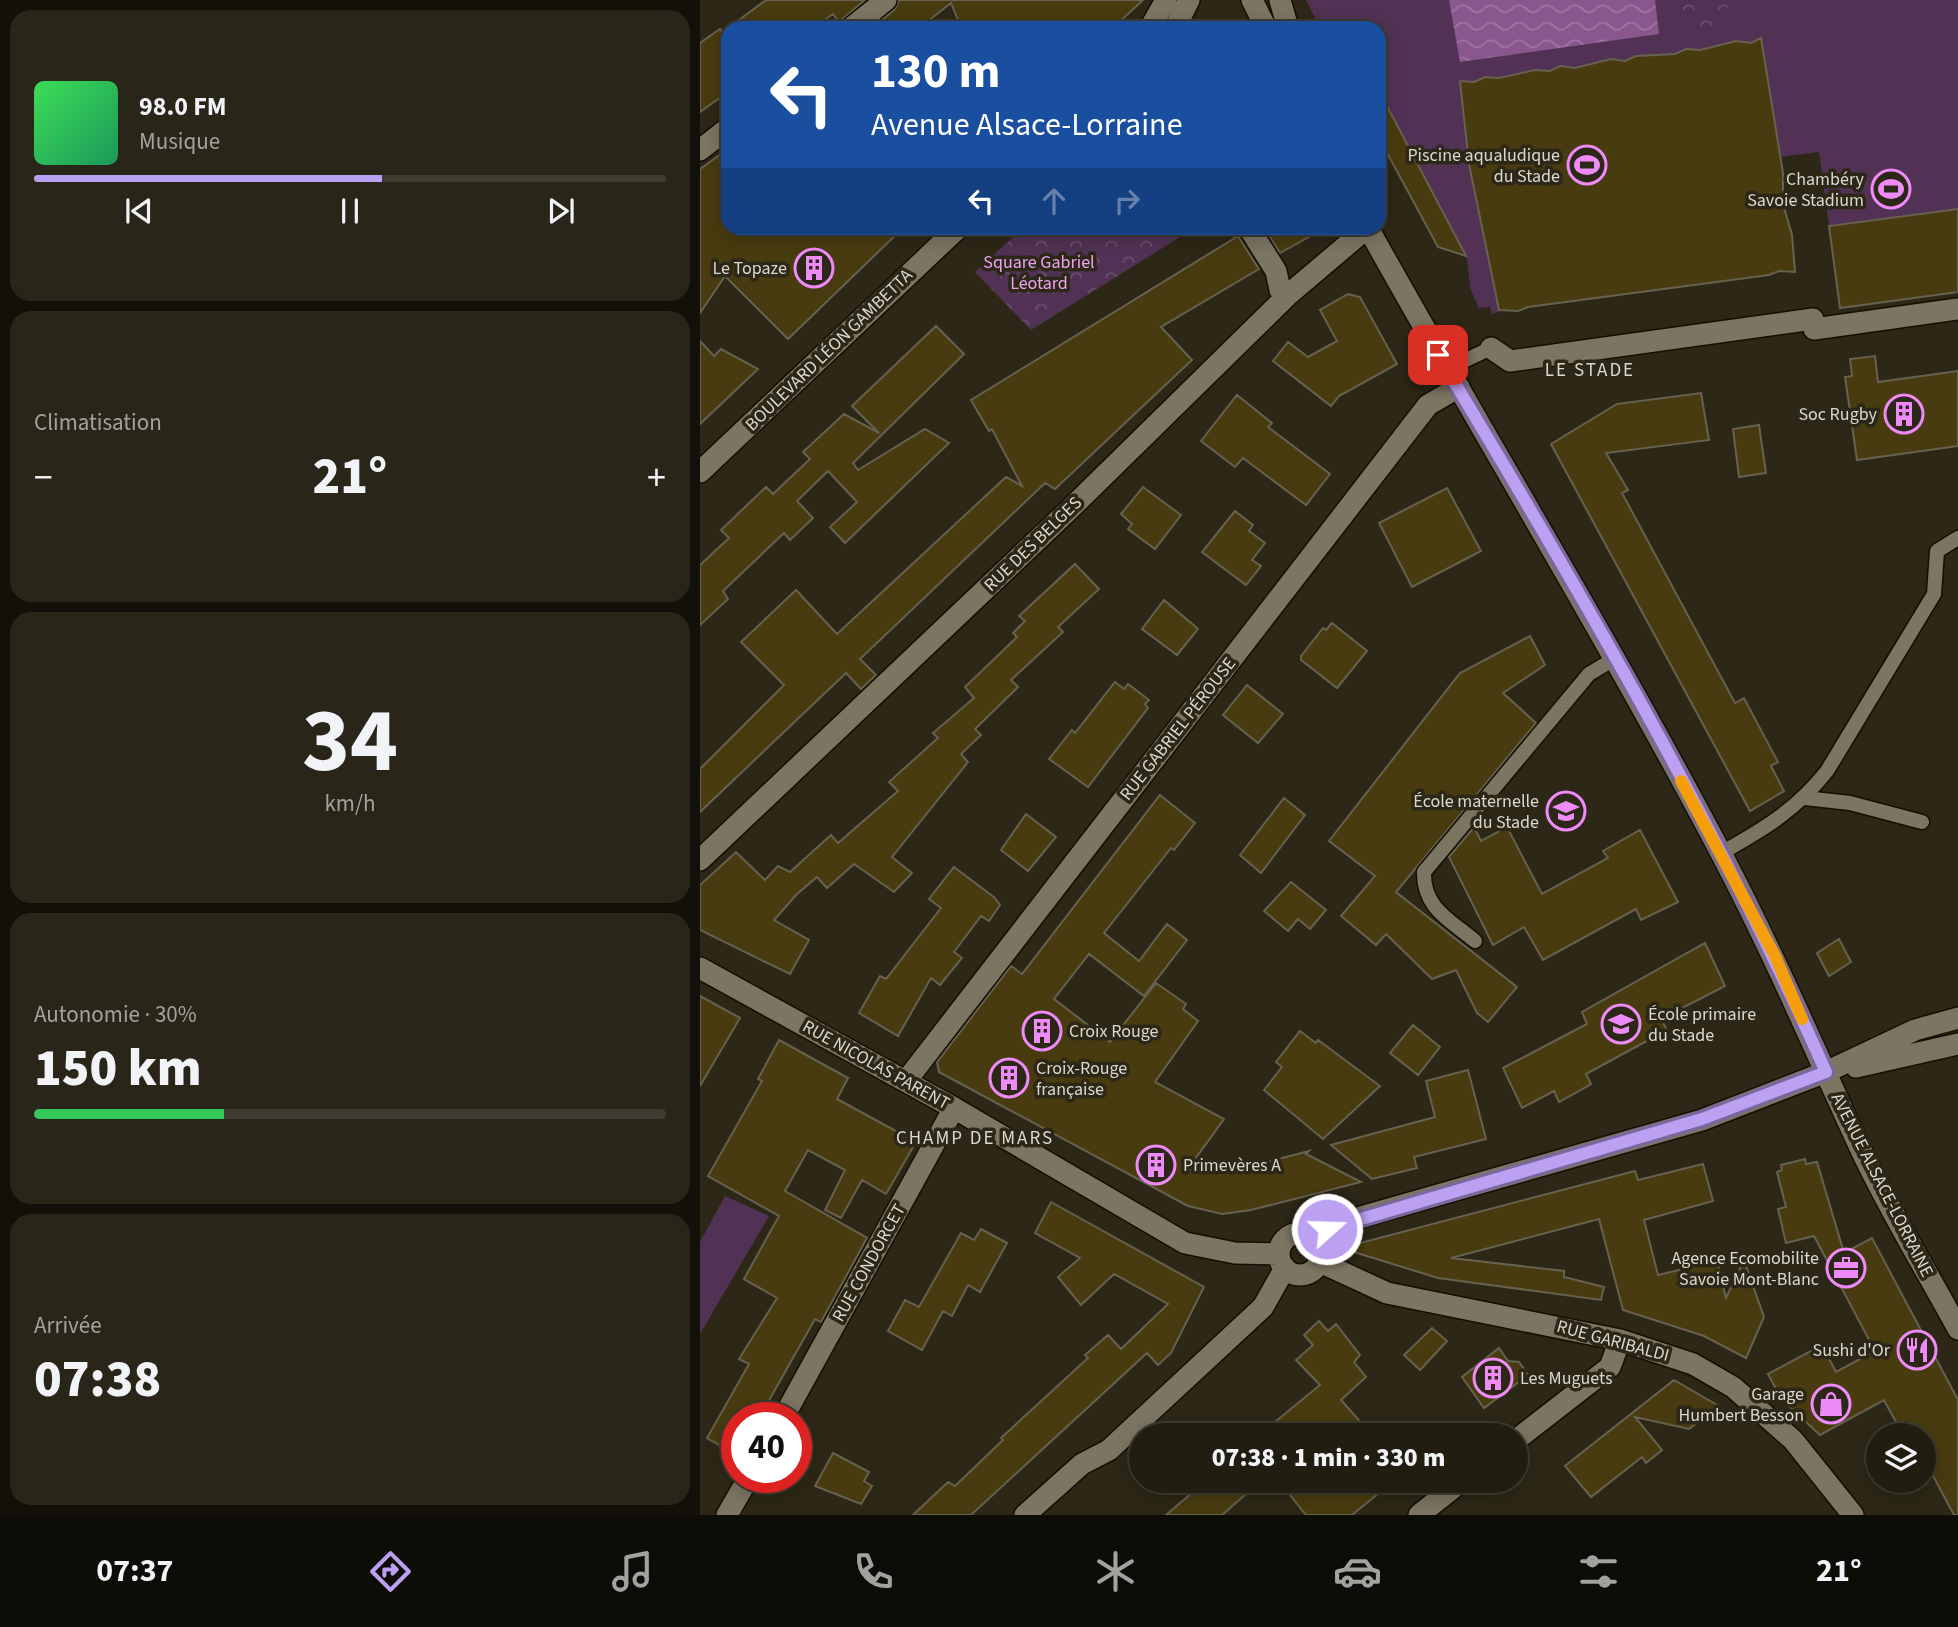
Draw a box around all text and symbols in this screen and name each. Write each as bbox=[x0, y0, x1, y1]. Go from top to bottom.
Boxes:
text: 130 m bbox=[871, 37, 1000, 107]
icon: left bbox=[756, 49, 847, 140]
text: 98.0 FM bbox=[139, 88, 227, 125]
text: Avenue Alsace-Lorraine bbox=[871, 102, 1183, 148]
text: Musique bbox=[139, 125, 220, 158]
place label: Piscine aqualudique du Stade bbox=[1407, 143, 1560, 189]
sports icon: Piscine aqualudique du Stade bbox=[1566, 144, 1608, 186]
place label: Chambéry Savoie Stadium bbox=[1747, 167, 1865, 213]
sports icon: Chambéry Savoie Stadium bbox=[1870, 168, 1912, 210]
icon: left bbox=[962, 182, 1000, 220]
icon: ahead bbox=[1035, 182, 1073, 220]
icon: right bbox=[1108, 182, 1146, 220]
icon: previous bbox=[120, 192, 158, 230]
icon: pause bbox=[331, 192, 369, 230]
icon: next bbox=[542, 192, 580, 230]
building icon: Le Topaze bbox=[793, 247, 835, 289]
park label: Square Gabriel Léotard bbox=[983, 250, 1095, 296]
place label: Le Topaze bbox=[713, 256, 787, 281]
street label: BOULEVARD LÉON GAMBETTA bbox=[740, 263, 918, 437]
pin bbox=[1408, 325, 1468, 385]
icon: arrive bbox=[1419, 336, 1457, 374]
district label: LE STADE bbox=[1545, 357, 1635, 384]
building icon: Soc Rugby bbox=[1883, 393, 1925, 435]
place label: Soc Rugby bbox=[1798, 402, 1878, 427]
text: Climatisation bbox=[34, 406, 162, 439]
text: 21° bbox=[313, 440, 387, 514]
text: − bbox=[34, 451, 53, 505]
text: + bbox=[647, 451, 666, 505]
street label: RUE DES BELGES bbox=[979, 491, 1087, 597]
street label: RUE GABRIEL PÉROUSE bbox=[1114, 652, 1242, 806]
text: 34 bbox=[302, 677, 398, 806]
text: km/h bbox=[324, 787, 376, 820]
place label: École maternelle du Stade bbox=[1413, 789, 1539, 835]
school or university icon: École maternelle du Stade bbox=[1545, 790, 1587, 832]
text: Autonomie · 30% bbox=[34, 998, 197, 1031]
place label: École primaire du Stade bbox=[1648, 1002, 1756, 1048]
school or university icon: École primaire du Stade bbox=[1600, 1003, 1642, 1045]
building icon: Croix Rouge bbox=[1021, 1010, 1063, 1052]
street label: RUE NICOLAS PARENT bbox=[798, 1014, 955, 1116]
place label: Croix Rouge bbox=[1069, 1019, 1159, 1044]
text: 150 km bbox=[34, 1032, 202, 1106]
place label: Croix-Rouge française bbox=[1036, 1056, 1127, 1102]
building icon: Croix-Rouge française bbox=[988, 1057, 1030, 1099]
street label: AVENUE ALSACE-LORRAINE bbox=[1825, 1089, 1939, 1281]
district label: CHAMP DE MARS bbox=[896, 1125, 1054, 1152]
building icon: Primevères A bbox=[1135, 1144, 1177, 1186]
place label: Primevères A bbox=[1183, 1153, 1281, 1178]
position arrow bbox=[1290, 1192, 1364, 1266]
street label: RUE CONDORCET bbox=[826, 1199, 912, 1326]
place label: Agence Ecomobilite Savoie Mont-Blanc bbox=[1672, 1246, 1819, 1292]
office icon: Agence Ecomobilite Savoie Mont-Blanc bbox=[1825, 1247, 1867, 1289]
text: Arrivée bbox=[34, 1309, 102, 1342]
street label: RUE GARIBALDI bbox=[1554, 1314, 1672, 1368]
restaurant icon: Sushi d'Or bbox=[1896, 1329, 1938, 1371]
place label: Sushi d'Or bbox=[1813, 1338, 1891, 1363]
text: 07:38 bbox=[34, 1343, 161, 1417]
building icon: Les Muguets bbox=[1472, 1357, 1514, 1399]
place label: Les Muguets bbox=[1520, 1366, 1613, 1391]
place label: Garage Humbert Besson bbox=[1679, 1382, 1804, 1428]
shop icon: Garage Humbert Besson bbox=[1810, 1383, 1852, 1425]
speed limit sign: 40 bbox=[721, 1402, 812, 1493]
map controls bbox=[1866, 1423, 1936, 1493]
button: layers bbox=[1866, 1423, 1936, 1493]
text: 07:38 · 1 min · 330 m bbox=[1212, 1439, 1445, 1476]
icon: directions bbox=[366, 1547, 415, 1596]
icon: music bbox=[608, 1547, 657, 1596]
icon: phone bbox=[849, 1547, 898, 1596]
icon: climate bbox=[1091, 1547, 1140, 1596]
icon: car bbox=[1333, 1547, 1382, 1596]
icon: filters bbox=[1574, 1547, 1623, 1596]
text: 07:37 bbox=[96, 1548, 174, 1594]
text: 21° bbox=[1816, 1548, 1862, 1594]

